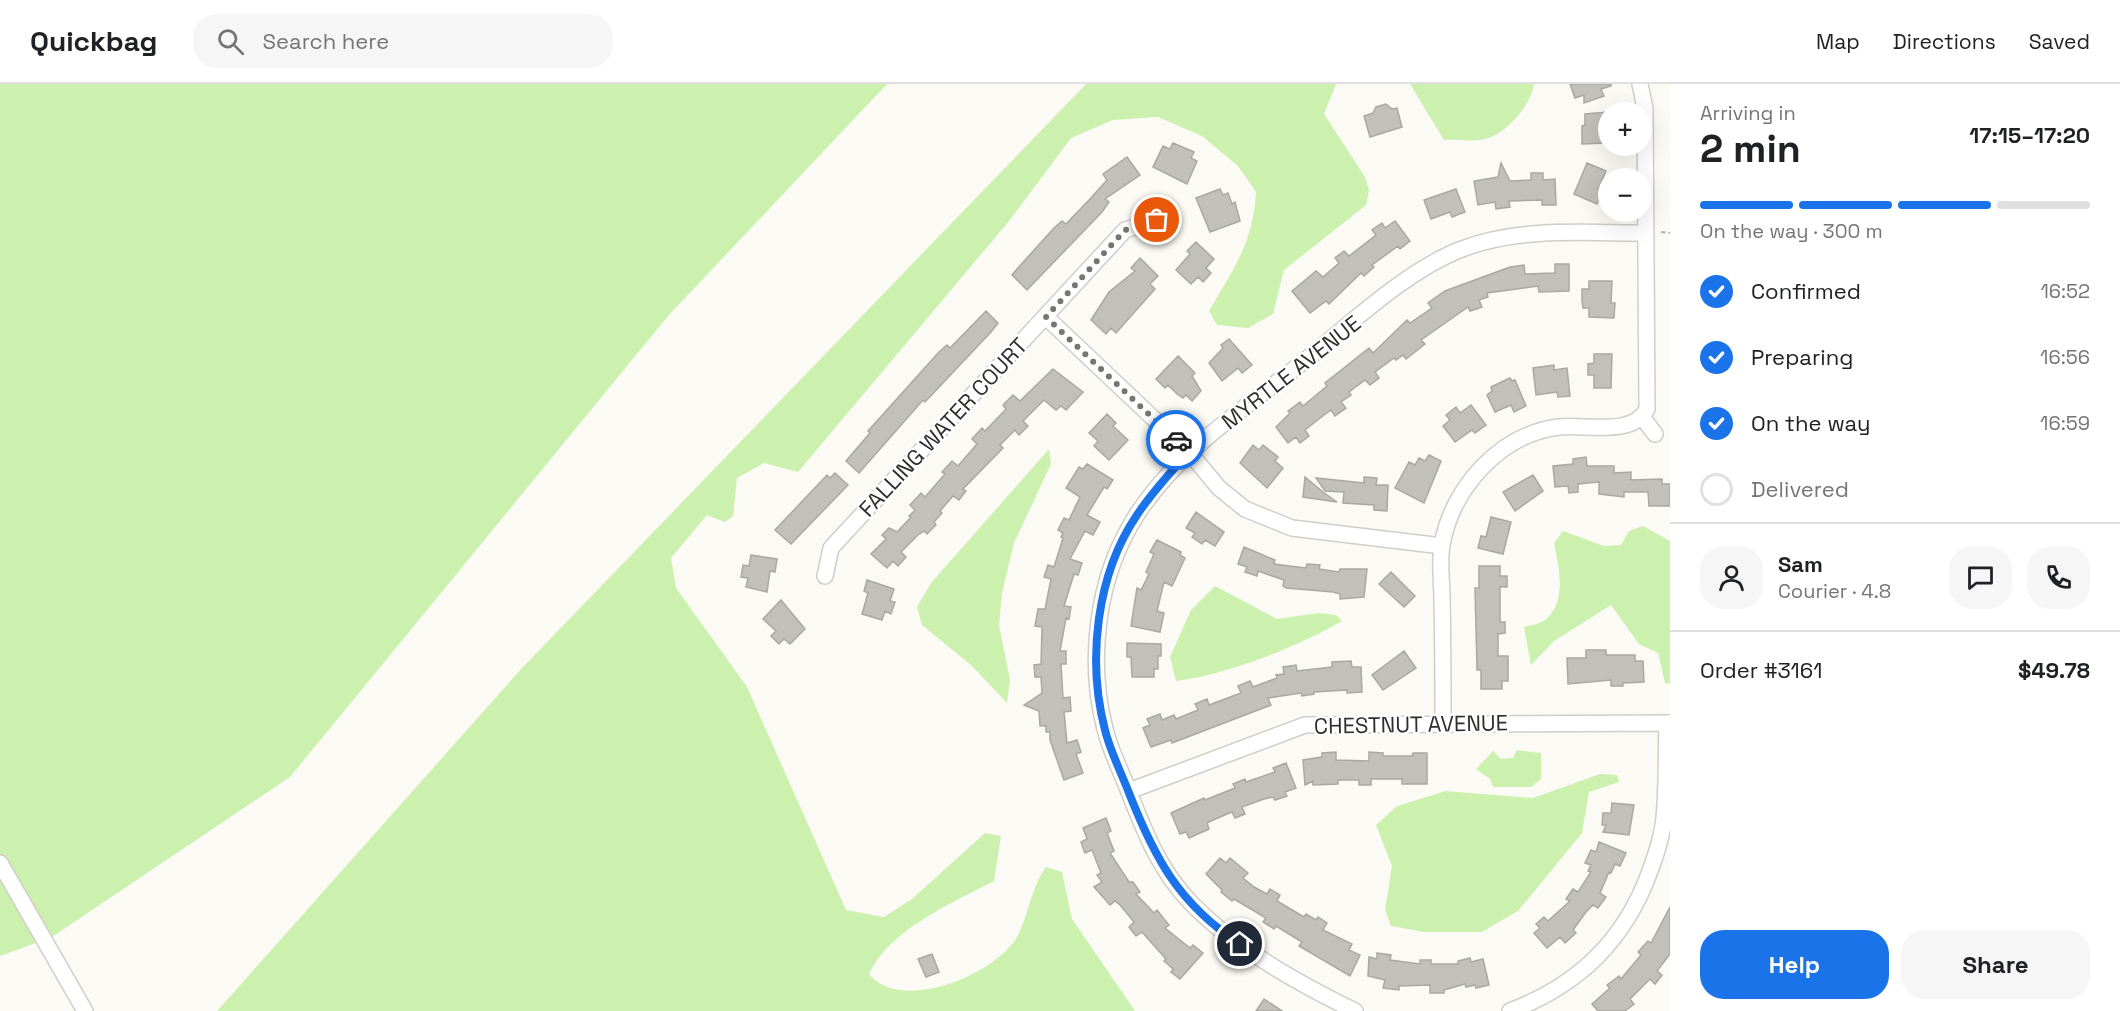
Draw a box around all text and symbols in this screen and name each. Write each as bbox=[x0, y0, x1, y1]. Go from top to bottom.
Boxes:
search box bbox=[193, 14, 613, 68]
text: Quickbag bbox=[30, 23, 157, 59]
icon: search bbox=[214, 25, 247, 58]
text: Search here bbox=[262, 27, 389, 55]
text: Map bbox=[1816, 28, 1860, 55]
text: Directions bbox=[1893, 28, 1996, 55]
text: Saved bbox=[2029, 28, 2090, 55]
text: Arriving in bbox=[1700, 100, 1796, 126]
map controls bbox=[1598, 102, 1652, 222]
button: + bbox=[1598, 102, 1652, 156]
text: 17:15–17:20 bbox=[1969, 121, 2090, 149]
text: 2 min bbox=[1700, 124, 1801, 173]
button: − bbox=[1598, 168, 1652, 222]
pin bbox=[1131, 194, 1182, 245]
icon: bag bbox=[1140, 203, 1173, 236]
text: On the way · 300 m bbox=[1700, 218, 1883, 244]
icon: check bbox=[1700, 275, 1733, 308]
text: Confirmed bbox=[1751, 277, 1861, 305]
text: 16:52 bbox=[2040, 278, 2090, 304]
street label: MYRTLE AVENUE bbox=[1216, 309, 1366, 435]
street label: FALLING WATER COURT bbox=[853, 332, 1033, 522]
icon: check bbox=[1700, 341, 1733, 374]
text: Preparing bbox=[1751, 343, 1853, 371]
text: 16:56 bbox=[2040, 344, 2090, 370]
icon: check bbox=[1700, 407, 1733, 440]
text: On the way bbox=[1751, 409, 1870, 437]
courier bbox=[1146, 410, 1206, 470]
text: 16:59 bbox=[2040, 410, 2090, 436]
icon: car bbox=[1160, 424, 1193, 457]
text: Delivered bbox=[1751, 475, 1849, 503]
button: person bbox=[1700, 546, 1763, 609]
button: chat bbox=[1949, 546, 2012, 609]
button: phone bbox=[2027, 546, 2090, 609]
text: Sam bbox=[1778, 550, 1823, 578]
text: Courier · 4.8 bbox=[1778, 578, 1891, 604]
text: Order #3161 bbox=[1700, 656, 1822, 684]
text: $49.78 bbox=[2018, 656, 2090, 684]
street label: CHESTNUT AVENUE bbox=[1314, 708, 1508, 740]
pin bbox=[1214, 918, 1265, 969]
icon: home bbox=[1223, 927, 1256, 960]
button: Help bbox=[1700, 930, 1889, 999]
button: Share bbox=[1901, 930, 2090, 999]

